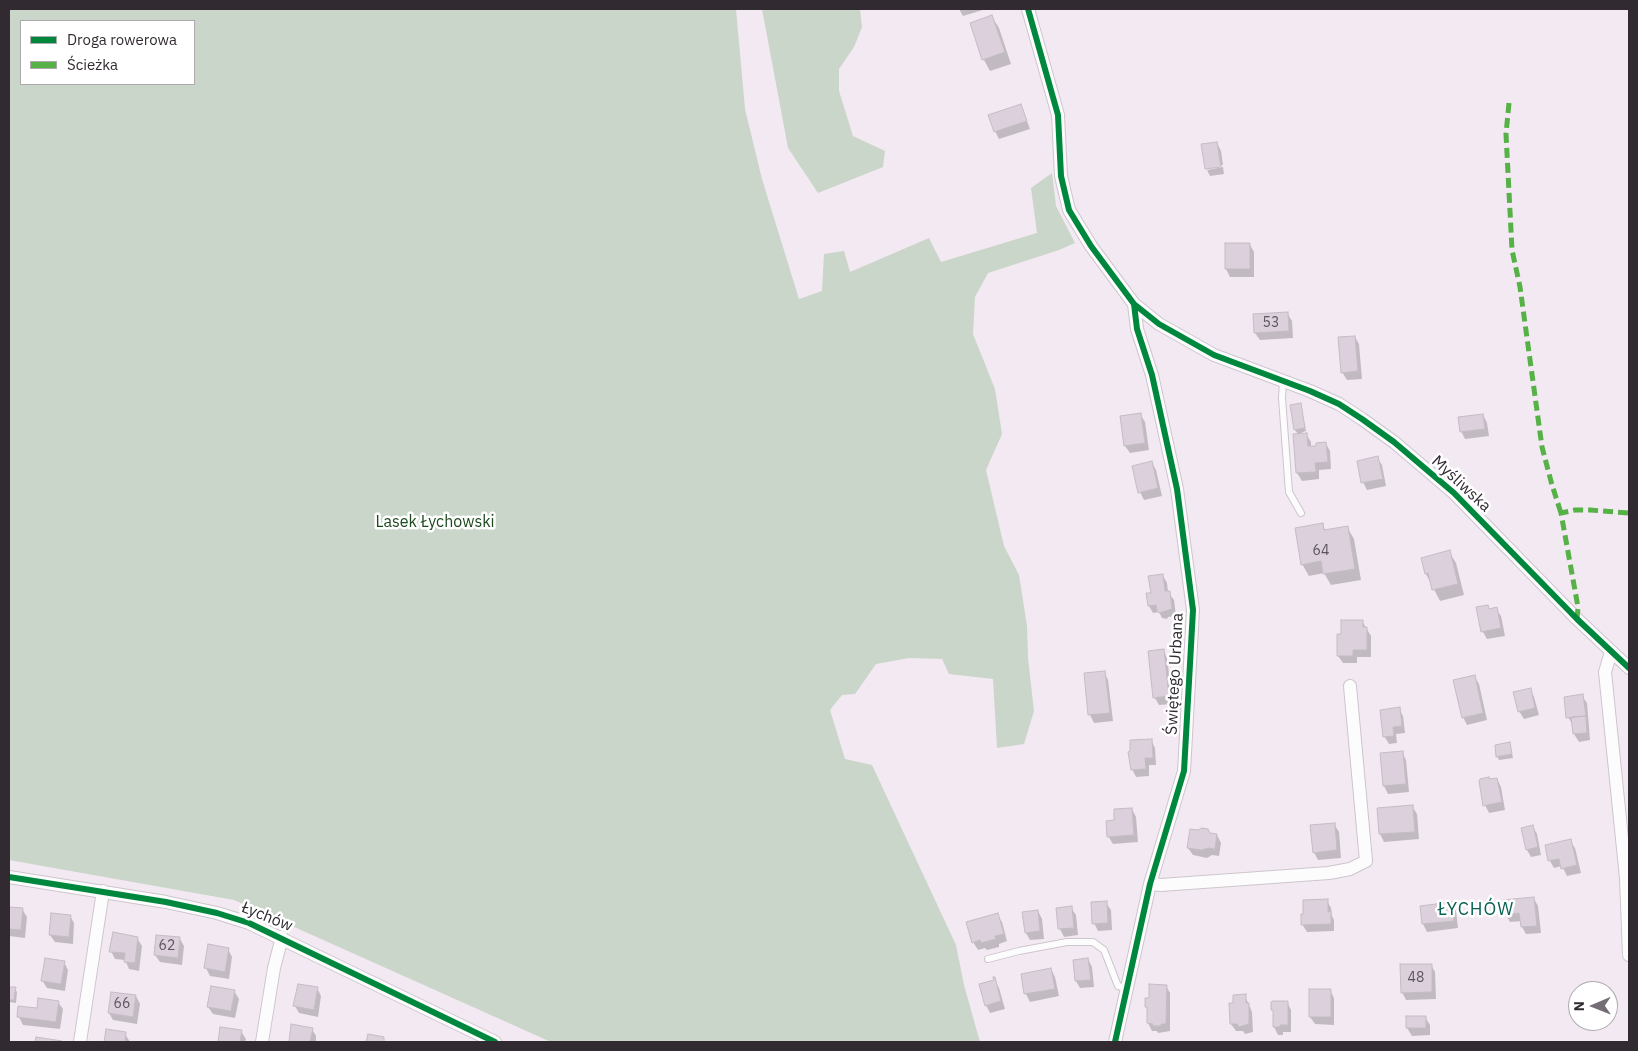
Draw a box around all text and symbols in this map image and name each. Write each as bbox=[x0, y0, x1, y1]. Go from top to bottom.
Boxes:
legend bbox=[20, 20, 195, 85]
text: Droga rowerowa bbox=[67, 30, 177, 49]
text: Ścieżka bbox=[67, 55, 118, 74]
house number: 53 bbox=[1263, 315, 1279, 331]
street label: Myśliwska bbox=[1427, 452, 1495, 516]
park label: Lasek Łychowski bbox=[375, 512, 495, 532]
house number: 64 bbox=[1313, 543, 1329, 559]
street label: Świętego Urbana bbox=[1162, 613, 1188, 735]
street label: Łychów bbox=[239, 898, 295, 936]
district label: ŁYCHÓW bbox=[1437, 899, 1515, 921]
house number: 62 bbox=[159, 938, 175, 954]
house number: 48 bbox=[1408, 970, 1424, 986]
north arrow bbox=[1568, 981, 1618, 1031]
house number: 66 bbox=[114, 996, 130, 1012]
text: N bbox=[1570, 1001, 1588, 1011]

